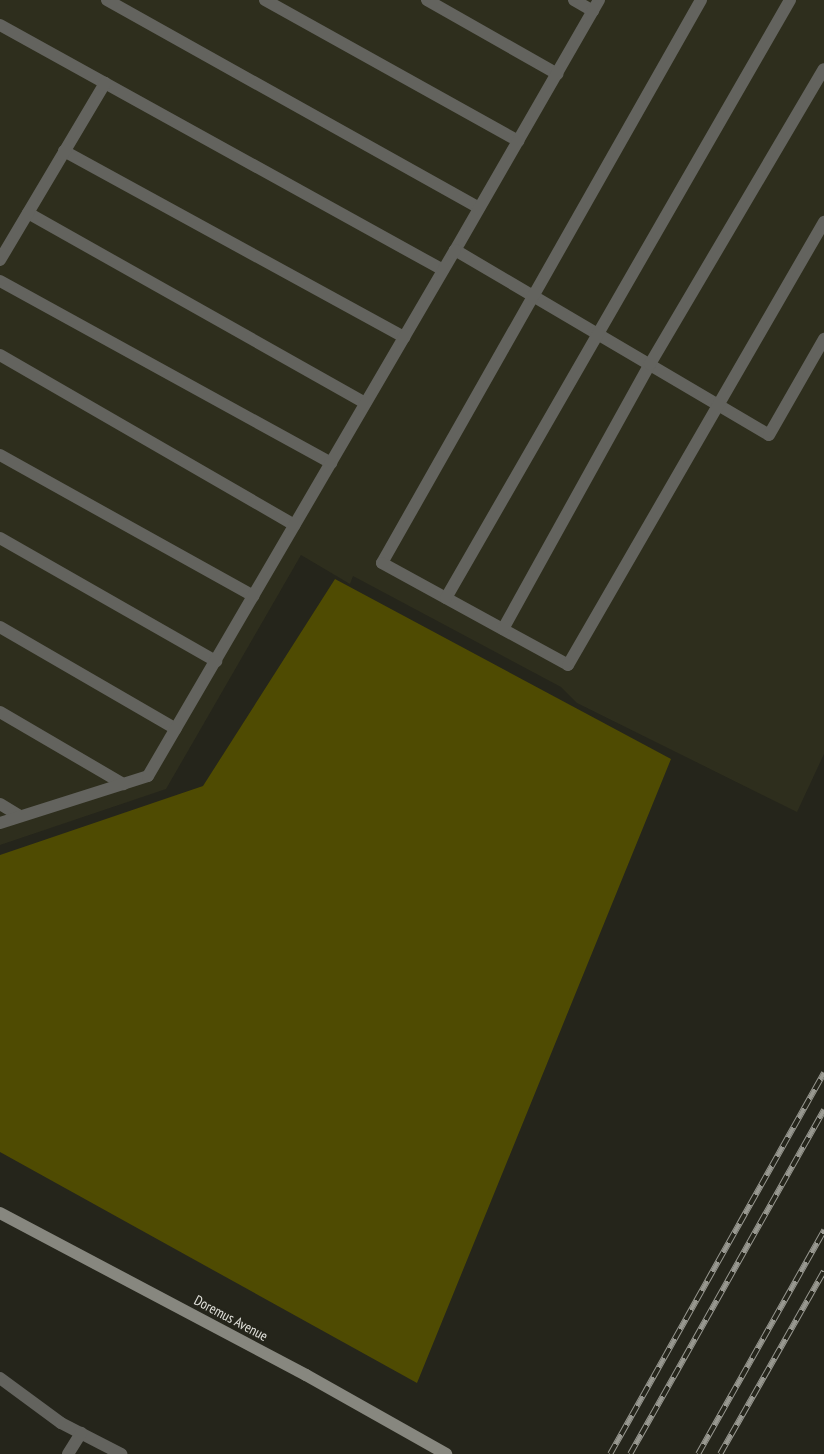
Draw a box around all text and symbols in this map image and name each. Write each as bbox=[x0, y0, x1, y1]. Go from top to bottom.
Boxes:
street label: Doremus Avenue bbox=[191, 1291, 271, 1345]

